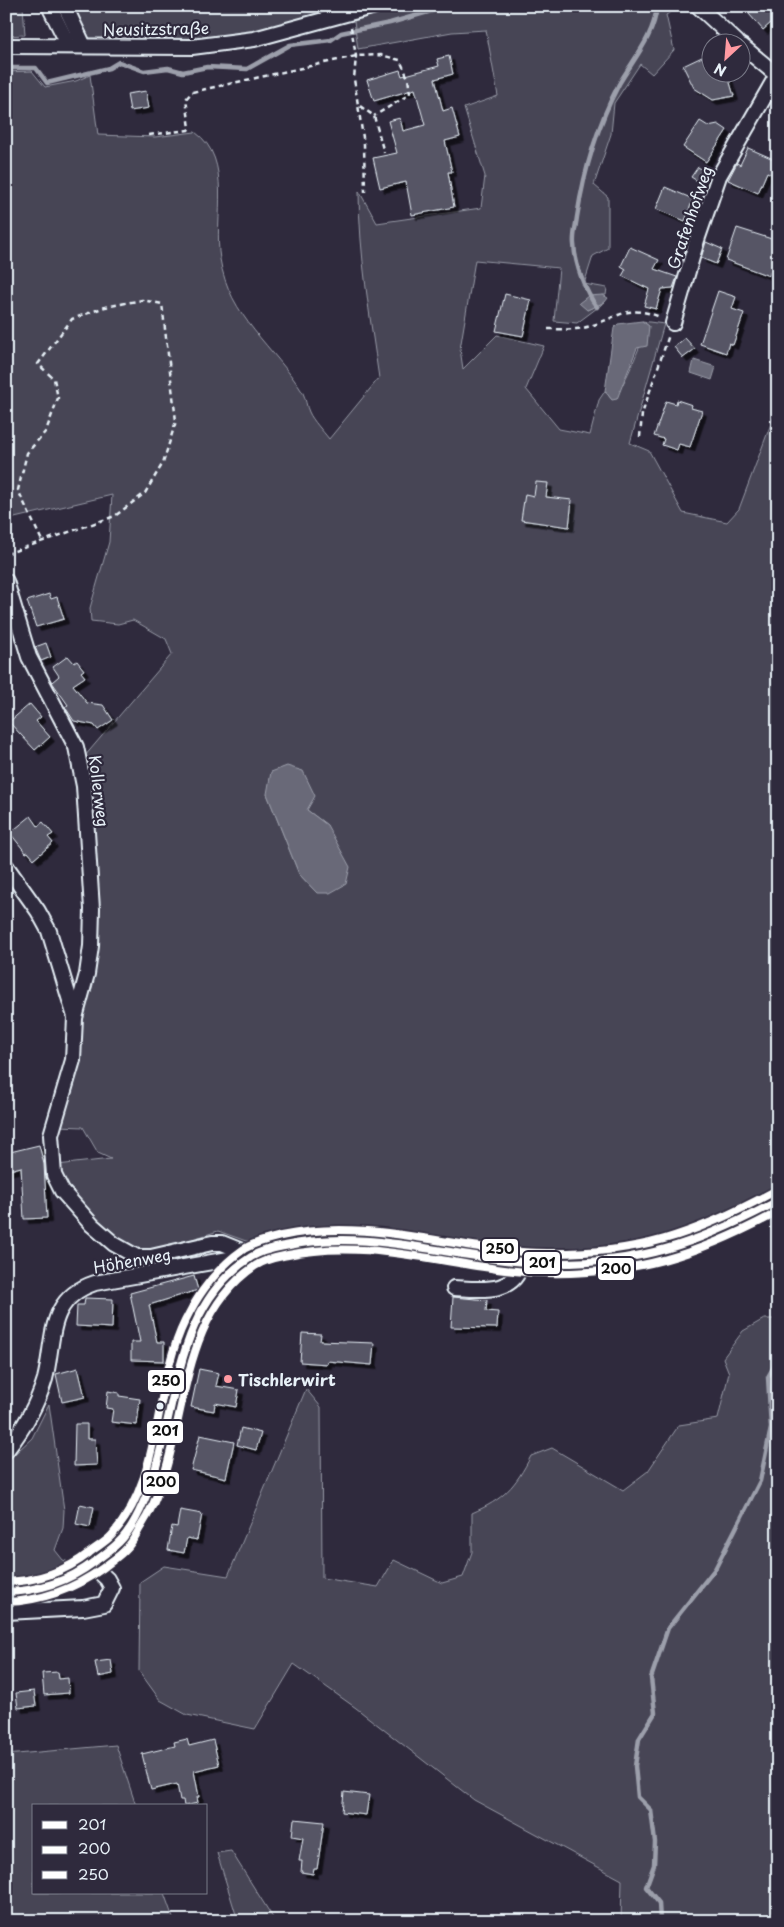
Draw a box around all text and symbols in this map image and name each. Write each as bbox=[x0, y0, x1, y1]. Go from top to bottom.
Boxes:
street label: Neusitzstraße bbox=[103, 15, 209, 41]
north arrow bbox=[702, 32, 752, 82]
text: N bbox=[710, 58, 730, 82]
street label: Grafenhofweg bbox=[660, 162, 718, 272]
street label: Kollerweg bbox=[84, 754, 116, 828]
line badge: 250 bbox=[481, 1238, 519, 1262]
text: 250 bbox=[486, 1238, 514, 1259]
street label: Höhenweg bbox=[91, 1241, 173, 1279]
line badge: 201 bbox=[523, 1251, 561, 1275]
text: 201 bbox=[529, 1252, 556, 1273]
line badge: 200 bbox=[597, 1257, 635, 1281]
text: 200 bbox=[601, 1258, 631, 1279]
place label: Tischlerwirt bbox=[238, 1367, 336, 1391]
line badge: 250 bbox=[147, 1369, 185, 1393]
text: 250 bbox=[152, 1370, 180, 1391]
marker: Tischlerwirt bbox=[222, 1373, 234, 1385]
unlabelled marker bbox=[155, 1401, 165, 1411]
line badge: 201 bbox=[146, 1420, 184, 1444]
text: 201 bbox=[152, 1420, 179, 1441]
line badge: 200 bbox=[142, 1471, 180, 1495]
text: 200 bbox=[146, 1471, 176, 1492]
legend bbox=[32, 1804, 208, 1894]
text: 201 bbox=[78, 1812, 106, 1835]
text: 200 bbox=[78, 1836, 110, 1859]
text: 250 bbox=[78, 1862, 109, 1885]

